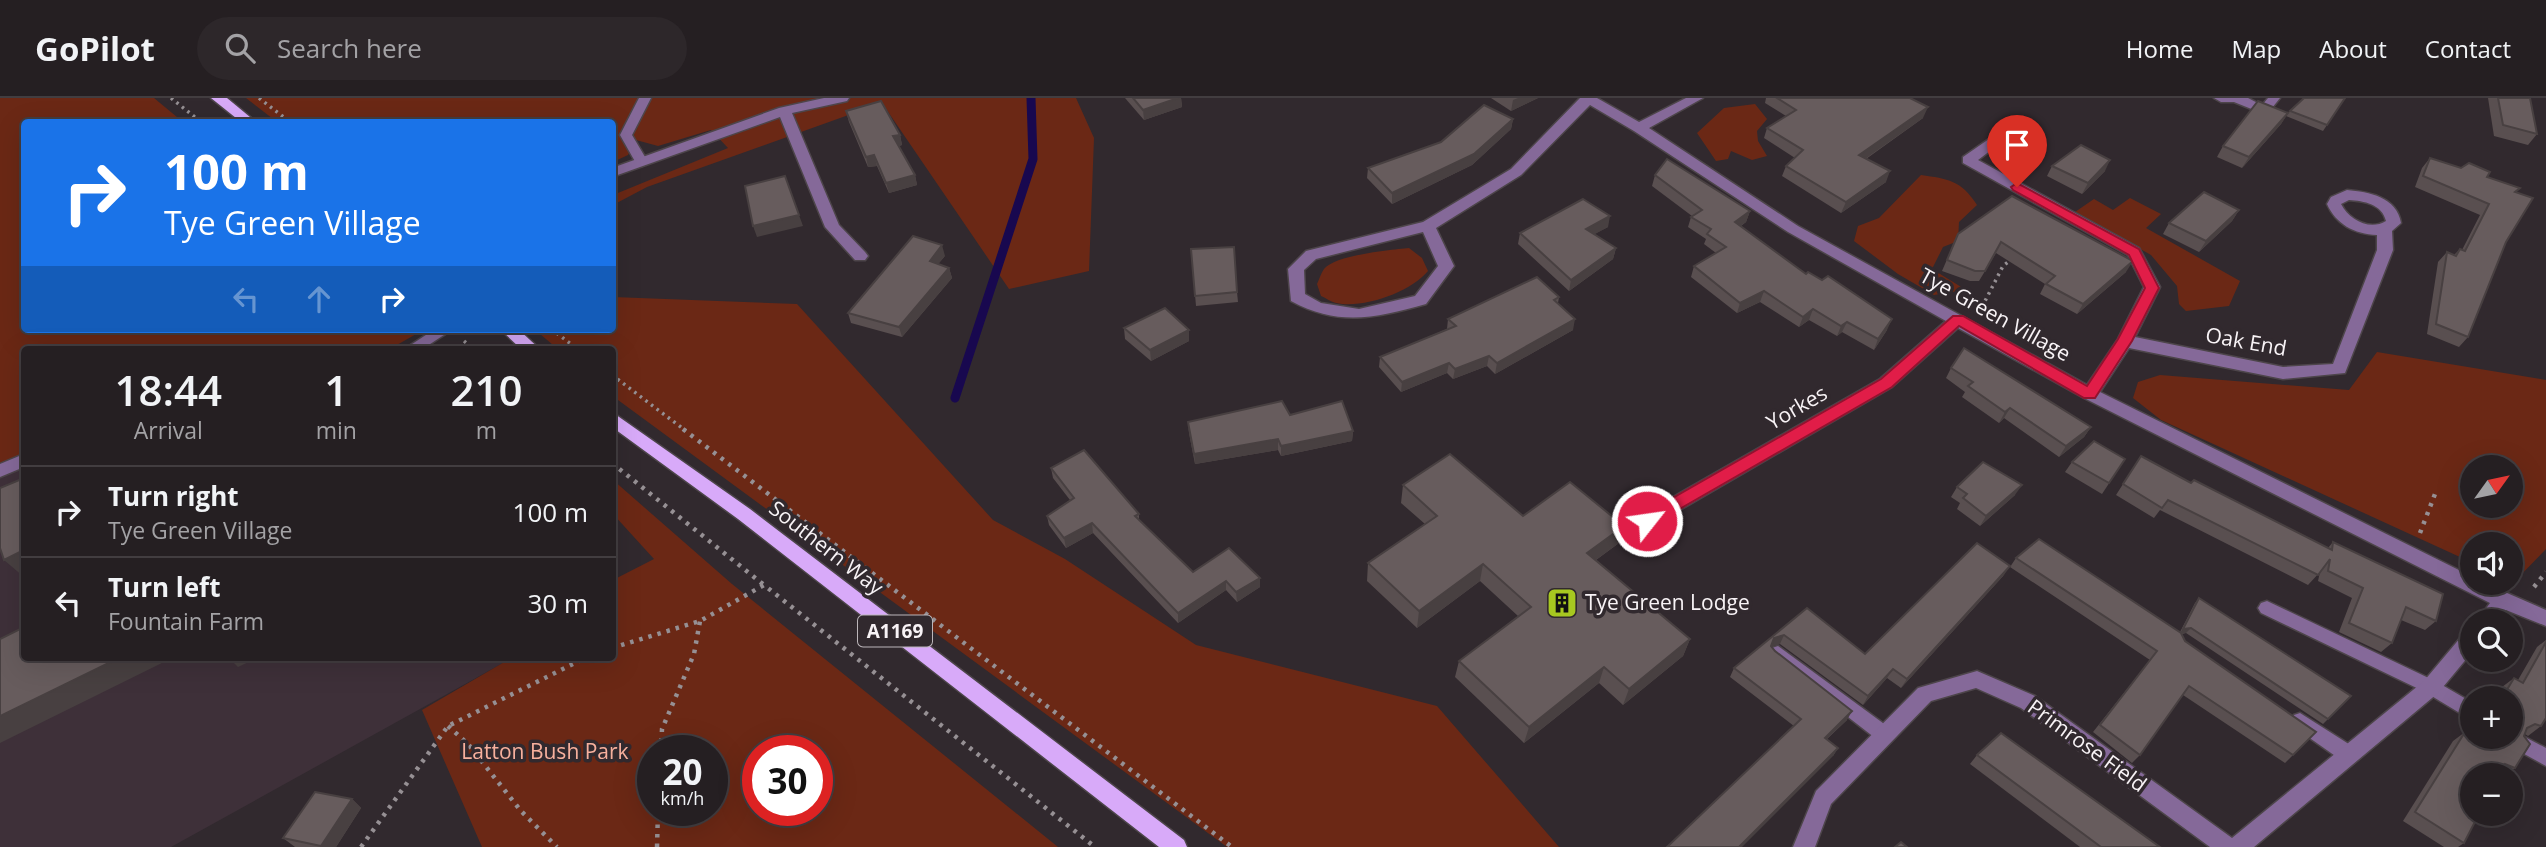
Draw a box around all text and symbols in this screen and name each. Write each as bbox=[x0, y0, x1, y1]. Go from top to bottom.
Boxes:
search box bbox=[197, 17, 687, 80]
text: GoPilot bbox=[35, 26, 155, 71]
icon: search bbox=[221, 29, 259, 67]
text: Search here bbox=[277, 30, 422, 66]
text: Home bbox=[2126, 32, 2194, 65]
text: Map bbox=[2232, 32, 2281, 65]
text: About bbox=[2319, 32, 2387, 65]
text: Contact bbox=[2425, 32, 2511, 65]
pin bbox=[1987, 115, 2047, 187]
icon: arrive bbox=[1998, 126, 2036, 164]
text: 100 m bbox=[164, 138, 309, 204]
icon: right bbox=[49, 147, 140, 238]
text: Tye Green Village bbox=[164, 201, 421, 244]
street label: Tye Green Village bbox=[1915, 261, 2076, 367]
icon: left bbox=[227, 280, 265, 318]
icon: ahead bbox=[300, 280, 338, 318]
icon: right bbox=[373, 280, 411, 318]
street label: Oak End bbox=[2203, 320, 2289, 362]
text: 18:44 bbox=[115, 361, 222, 418]
text: 1 bbox=[324, 361, 348, 418]
text: 210 bbox=[450, 361, 522, 418]
street label: Yorkes bbox=[1761, 379, 1832, 436]
text: Arrival bbox=[134, 414, 203, 446]
text: min bbox=[316, 414, 357, 446]
text: m bbox=[476, 414, 497, 446]
north arrow bbox=[2460, 455, 2524, 518]
map controls bbox=[2460, 455, 2523, 826]
text: Turn right bbox=[108, 478, 239, 514]
position arrow bbox=[1610, 484, 1684, 558]
icon: right bbox=[49, 493, 87, 531]
text: 100 m bbox=[513, 494, 588, 530]
street label: Southern Way bbox=[764, 494, 890, 601]
text: Tye Green Village bbox=[108, 514, 292, 546]
button: sound bbox=[2460, 532, 2523, 595]
text: Turn left bbox=[108, 569, 220, 605]
icon: left bbox=[49, 584, 87, 622]
text: 30 m bbox=[527, 585, 588, 621]
building icon: Tye Green Lodge bbox=[1545, 586, 1579, 620]
place label: Tye Green Lodge bbox=[1585, 588, 1750, 616]
text: Fountain Farm bbox=[108, 605, 264, 637]
button: search bbox=[2460, 609, 2523, 672]
road number: A1169 bbox=[858, 616, 932, 646]
button: + bbox=[2460, 686, 2523, 749]
street label: Primrose Field bbox=[2023, 693, 2153, 798]
speed limit sign: 30 bbox=[742, 735, 833, 826]
park label: Latton Bush Park bbox=[461, 737, 629, 765]
text: 20 bbox=[662, 748, 703, 795]
button: − bbox=[2460, 763, 2523, 826]
text: km/h bbox=[661, 786, 704, 810]

